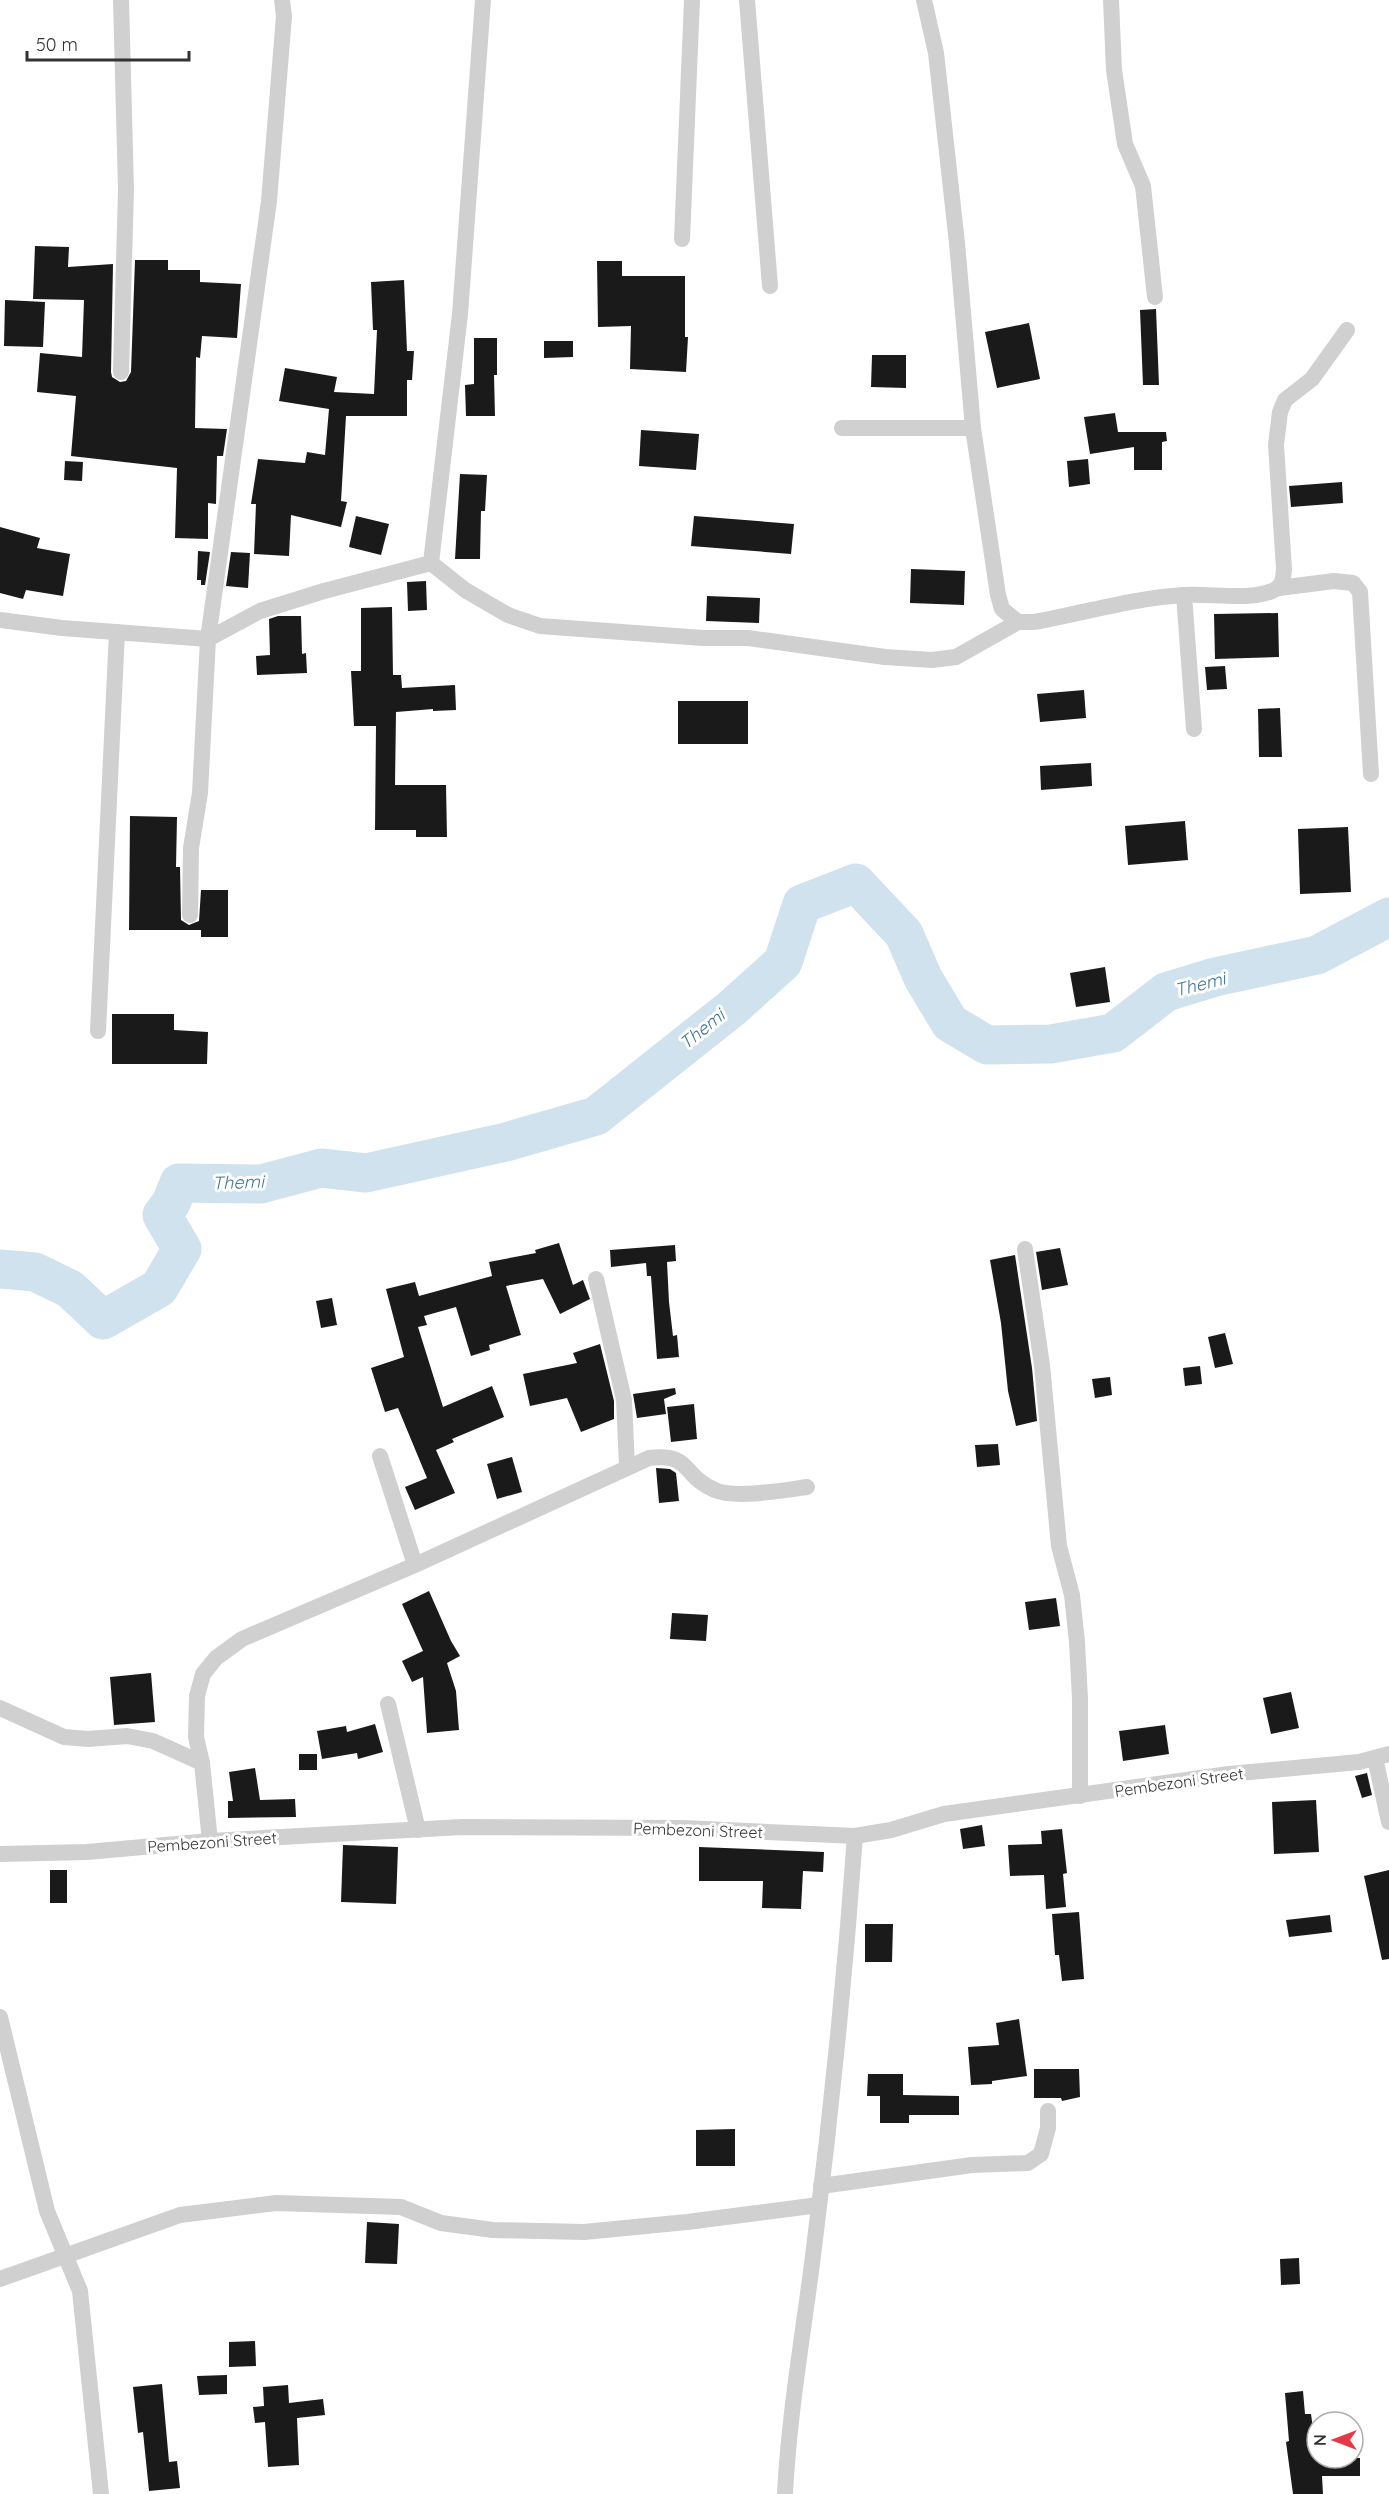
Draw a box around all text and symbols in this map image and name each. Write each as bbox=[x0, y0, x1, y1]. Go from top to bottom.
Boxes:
scale bar bbox=[27, 24, 189, 62]
text: 50 m bbox=[36, 33, 78, 56]
water label: Themi bbox=[1172, 966, 1230, 1001]
water label: Themi bbox=[675, 1002, 731, 1054]
water label: Themi bbox=[212, 1170, 266, 1194]
street label: Pembezoni Street bbox=[1113, 1763, 1245, 1801]
street label: Pembezoni Street bbox=[633, 1818, 763, 1842]
street label: Pembezoni Street bbox=[147, 1828, 277, 1856]
north arrow bbox=[1305, 2410, 1365, 2470]
text: N bbox=[1310, 2434, 1330, 2446]

